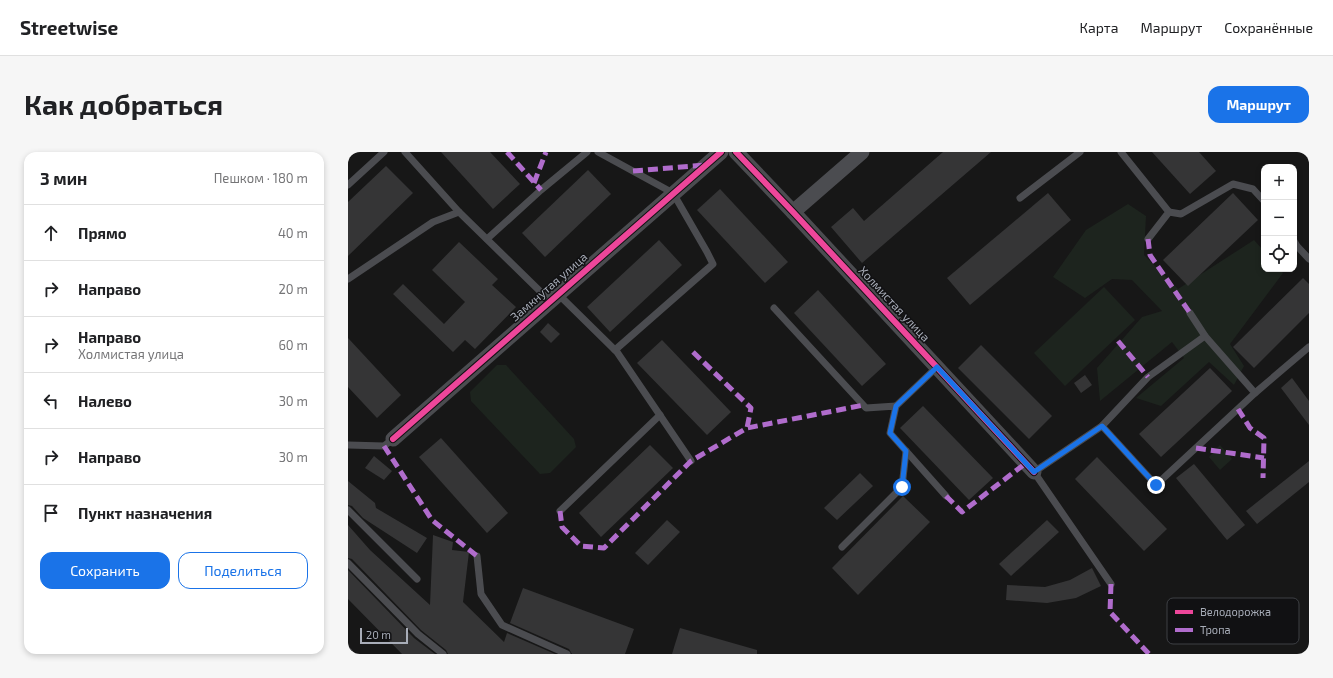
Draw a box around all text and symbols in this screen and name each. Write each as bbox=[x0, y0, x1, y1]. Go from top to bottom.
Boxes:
text: Streetwise bbox=[20, 16, 118, 39]
text: Карта bbox=[1080, 19, 1118, 36]
text: Маршрут bbox=[1140, 19, 1202, 36]
text: Сохранённые bbox=[1224, 19, 1313, 36]
button: Маршрут bbox=[1208, 86, 1309, 123]
text: Как добраться bbox=[24, 87, 223, 121]
map controls bbox=[1261, 164, 1297, 272]
button: + bbox=[1261, 164, 1297, 200]
text: 3 мин bbox=[40, 168, 87, 188]
text: Пешком · 180 m bbox=[214, 170, 308, 186]
button: − bbox=[1261, 200, 1297, 236]
icon: ahead bbox=[40, 222, 62, 244]
text: Прямо bbox=[78, 224, 127, 242]
text: 40 m bbox=[278, 225, 308, 241]
button: locate bbox=[1261, 236, 1297, 272]
street label: Замкнутая улица bbox=[507, 249, 590, 324]
street label: Холмистая улица bbox=[856, 263, 933, 345]
icon: right bbox=[40, 278, 62, 300]
text: Направо bbox=[78, 280, 141, 298]
text: 20 m bbox=[279, 281, 308, 297]
text: Направо bbox=[78, 328, 141, 346]
icon: right bbox=[40, 334, 62, 356]
text: 60 m bbox=[278, 337, 308, 353]
text: Холмистая улица bbox=[78, 346, 184, 362]
icon: left bbox=[40, 390, 62, 412]
text: Налево bbox=[78, 392, 132, 410]
text: 30 m bbox=[279, 393, 308, 409]
icon: right bbox=[40, 446, 62, 468]
text: Направо bbox=[78, 448, 141, 466]
text: 30 m bbox=[279, 449, 308, 465]
route end bbox=[1147, 476, 1165, 494]
route start bbox=[893, 478, 911, 496]
icon: arrive bbox=[40, 502, 62, 524]
text: Пункт назначения bbox=[78, 504, 212, 522]
button: Сохранить bbox=[40, 552, 170, 589]
button: Поделиться bbox=[178, 552, 308, 589]
legend bbox=[1167, 598, 1299, 644]
text: Велодорожка bbox=[1200, 605, 1271, 618]
text: Тропа bbox=[1200, 623, 1231, 636]
scale bar bbox=[360, 626, 408, 645]
text: 20 m bbox=[366, 628, 391, 641]

